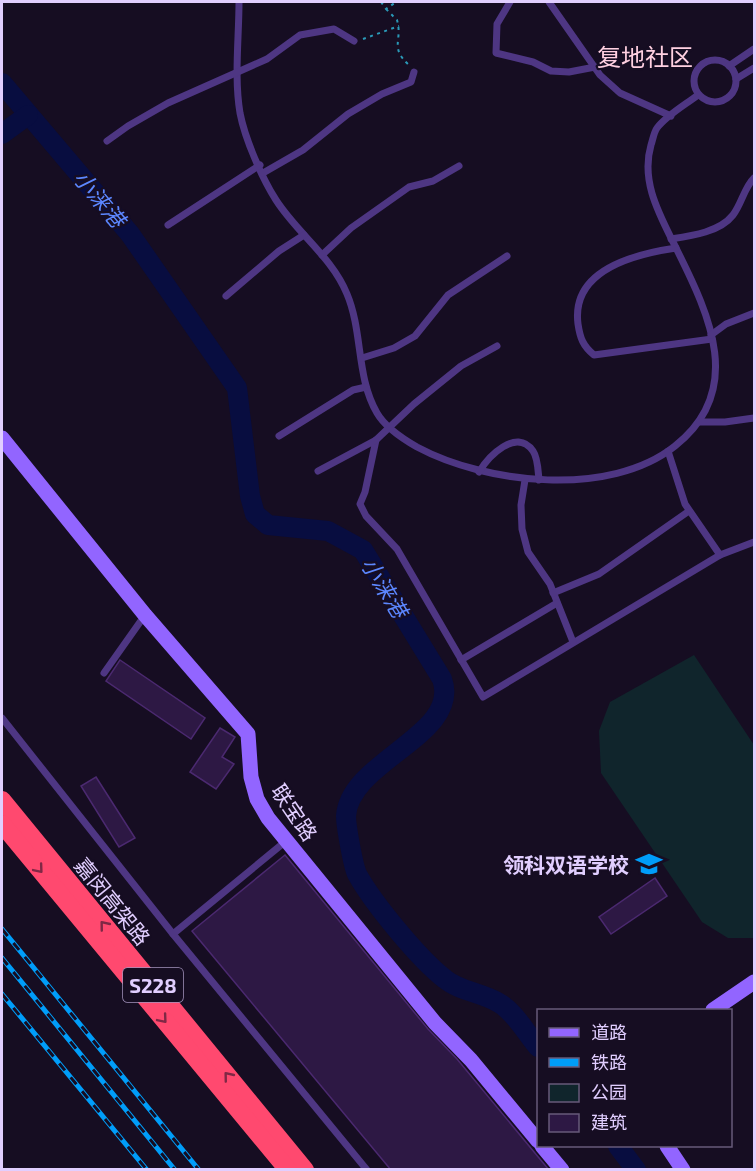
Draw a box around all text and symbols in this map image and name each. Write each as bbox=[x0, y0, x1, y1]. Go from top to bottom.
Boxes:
district label: 复地社区 bbox=[597, 42, 693, 71]
water label: 小涞港 bbox=[69, 164, 133, 234]
water label: 小涞港 bbox=[356, 552, 415, 624]
street label: 联宝路 bbox=[267, 779, 323, 845]
school or university icon: 领科双语学校 bbox=[634, 849, 664, 879]
street label: 嘉闵高架路 bbox=[70, 852, 156, 950]
place label: 领科双语学校 bbox=[503, 852, 629, 877]
one-way arrow bbox=[32, 862, 43, 873]
one-way arrow bbox=[100, 921, 111, 932]
road number: S228 bbox=[123, 968, 183, 1002]
legend bbox=[537, 1009, 732, 1147]
one-way arrow bbox=[156, 1012, 167, 1023]
text: 道路 bbox=[591, 1021, 627, 1043]
text: 铁路 bbox=[591, 1051, 627, 1073]
one-way arrow bbox=[224, 1072, 235, 1083]
text: 公园 bbox=[591, 1081, 627, 1103]
text: 建筑 bbox=[591, 1111, 627, 1133]

